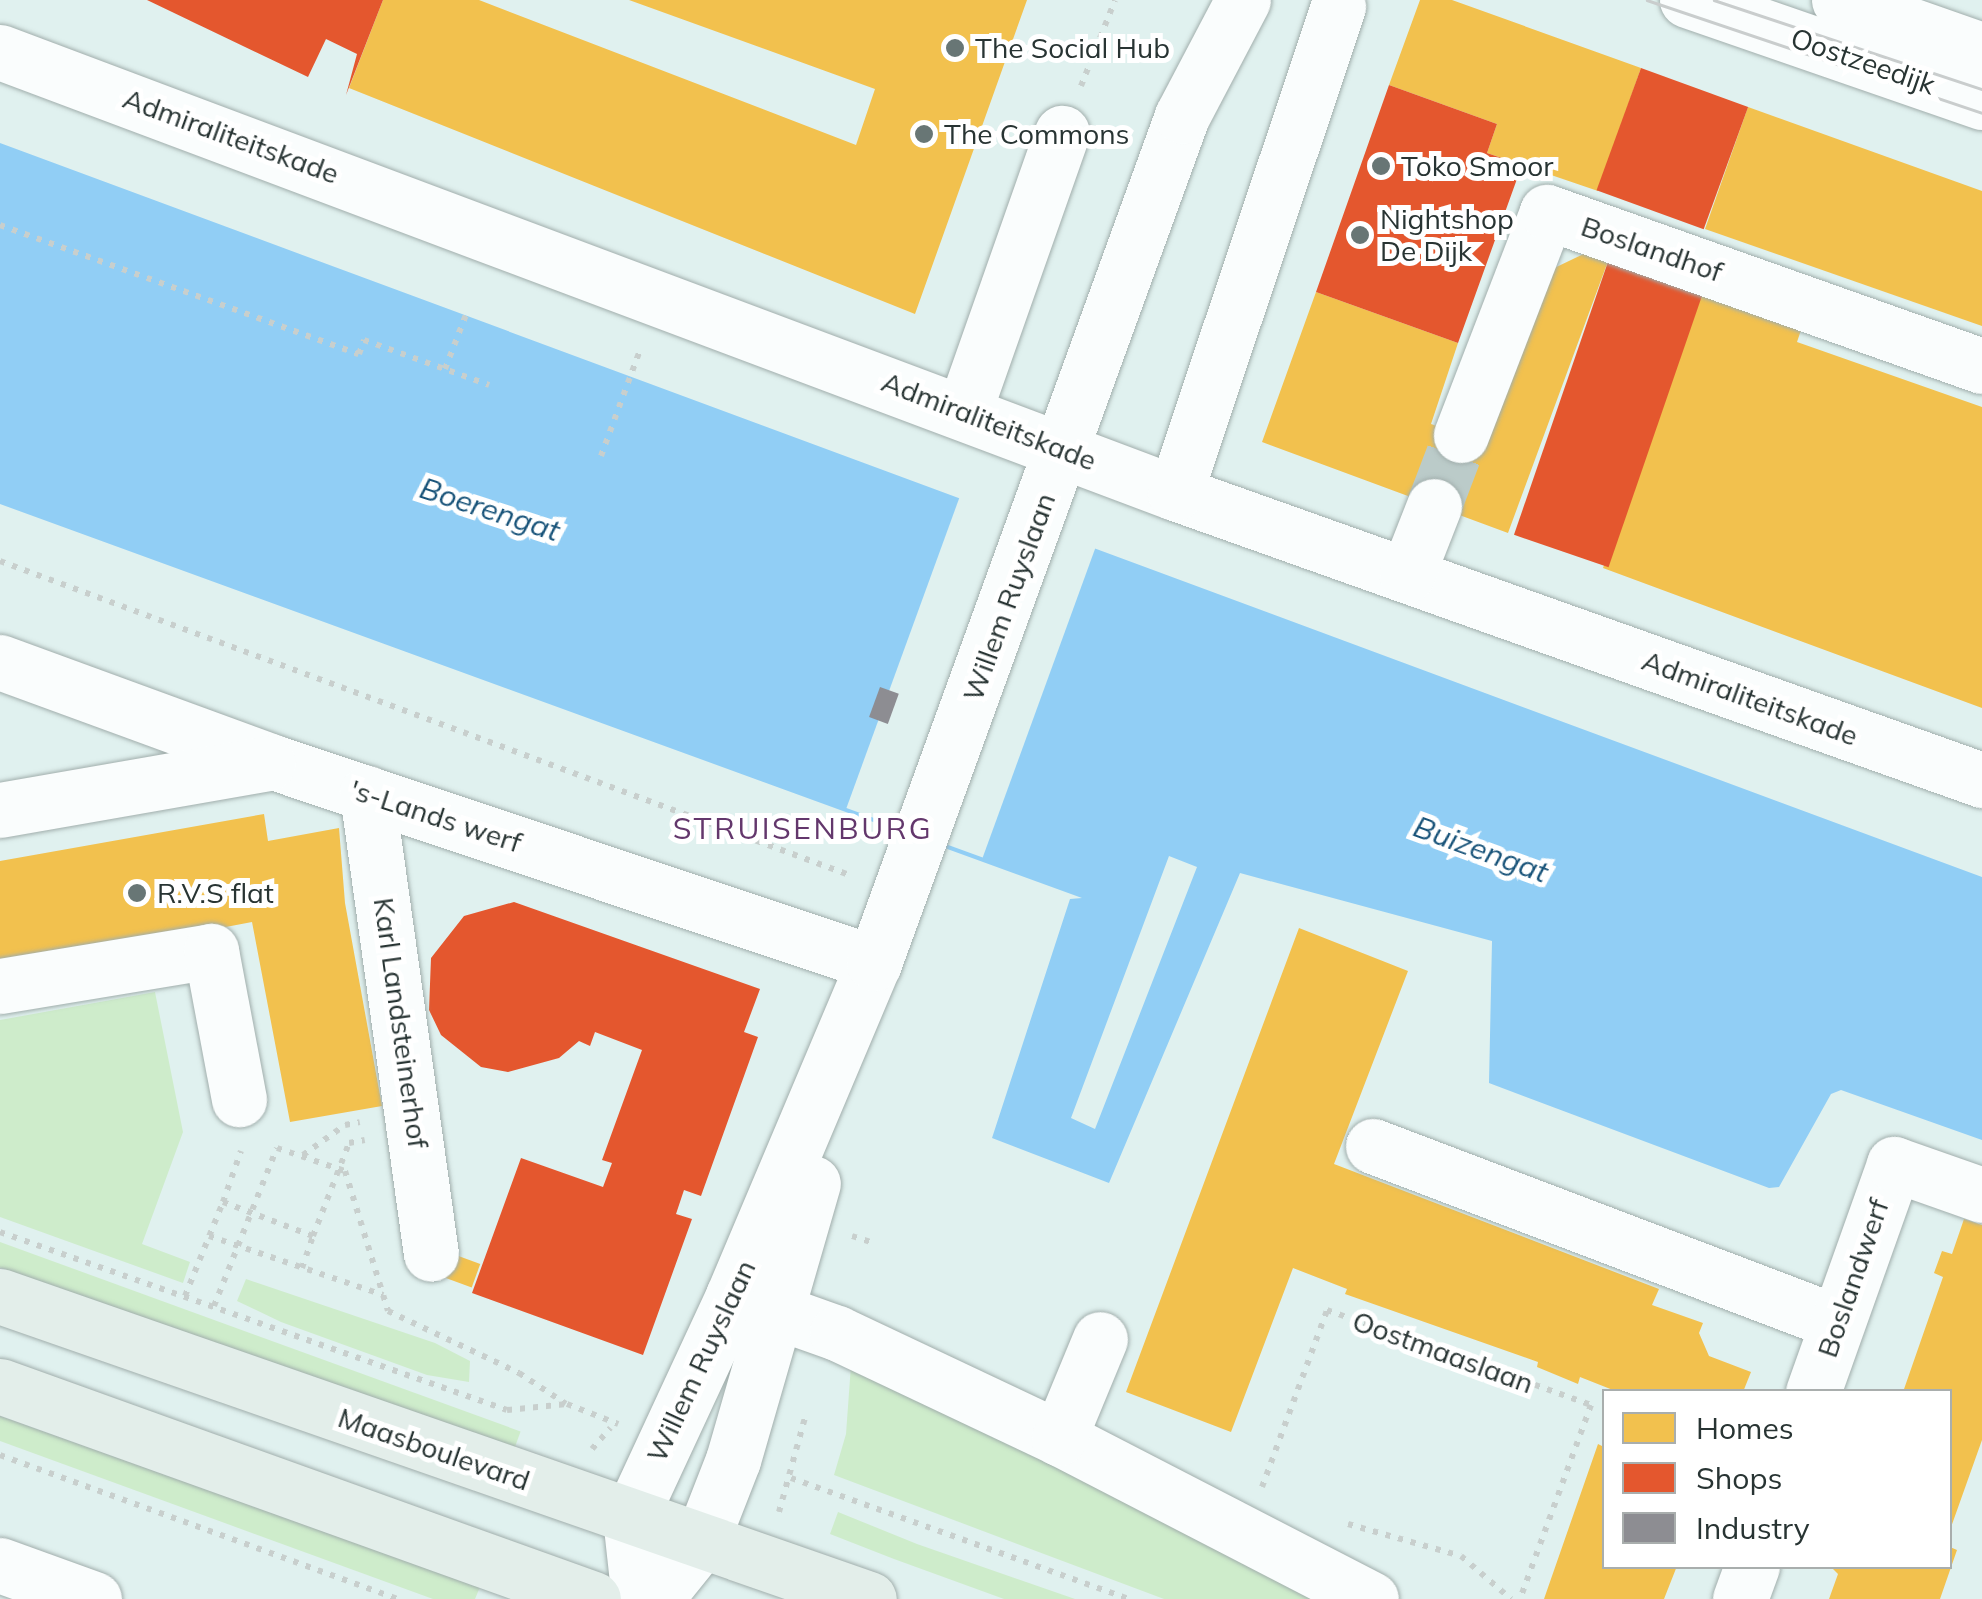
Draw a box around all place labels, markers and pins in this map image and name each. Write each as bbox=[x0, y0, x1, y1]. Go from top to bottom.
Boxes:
place label: The Social Hub bbox=[975, 31, 1170, 65]
marker: The Social Hub bbox=[944, 37, 966, 59]
place label: The Commons bbox=[944, 117, 1129, 151]
marker: The Commons bbox=[913, 123, 935, 145]
place label: Toko Smoor bbox=[1401, 149, 1553, 183]
marker: Toko Smoor bbox=[1370, 155, 1392, 177]
place label: Nightshop De Dijk bbox=[1380, 202, 1514, 268]
marker: Nightshop De Dijk bbox=[1349, 224, 1371, 246]
place label: R.V.S flat bbox=[157, 876, 274, 910]
marker: R.V.S flat bbox=[126, 882, 148, 904]

